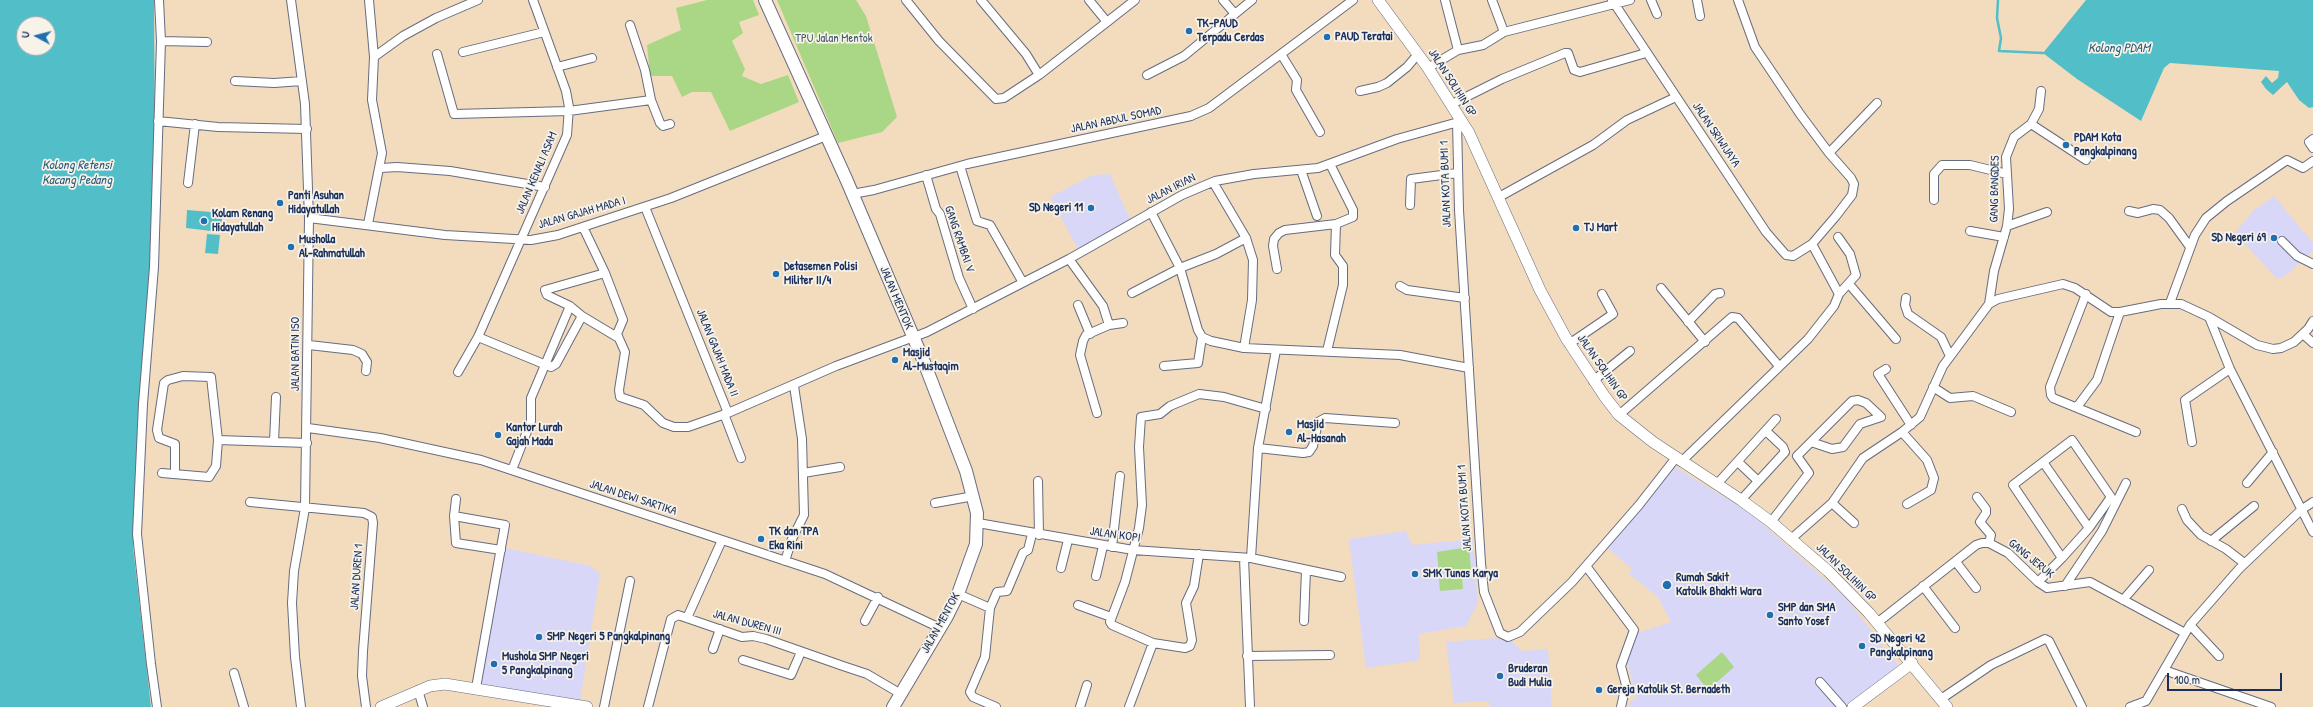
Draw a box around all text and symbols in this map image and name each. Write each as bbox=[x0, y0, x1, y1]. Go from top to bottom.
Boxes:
north arrow bbox=[16, 16, 56, 56]
place label: TK-PAUD Terpadu Cerdas bbox=[1197, 17, 1264, 45]
marker: TK-PAUD Terpadu Cerdas bbox=[1184, 26, 1194, 36]
place label: PAUD Teratai bbox=[1335, 30, 1393, 44]
text: U bbox=[18, 31, 32, 39]
park label: TPU Jalan Mentok bbox=[795, 32, 873, 46]
marker: PAUD Teratai bbox=[1322, 32, 1332, 42]
water label: Kolong PDAM bbox=[2088, 41, 2150, 57]
street label: JALAN SOLIHIN GP bbox=[1425, 46, 1479, 120]
street label: JALAN SRIWIJAYA bbox=[1689, 100, 1743, 170]
street label: JALAN ABDUL SOMAD bbox=[1069, 103, 1163, 137]
street label: JALAN KENALI ASAM bbox=[513, 130, 561, 216]
place label: PDAM Kota Pangkalpinang bbox=[2074, 131, 2137, 159]
street label: JALAN KOTA BUMI 1 bbox=[1437, 140, 1455, 228]
marker: PDAM Kota Pangkalpinang bbox=[2061, 140, 2071, 150]
street label: GANG BANGDES bbox=[1987, 155, 2003, 223]
water label: Kolong Retensi Kacang Pedang bbox=[42, 158, 112, 189]
street label: JALAN IRIAN bbox=[1144, 171, 1198, 207]
place label: Panti Asuhan Hidayatullah bbox=[288, 189, 344, 217]
street label: JALAN GAJAH MADA I bbox=[537, 194, 627, 232]
marker: Panti Asuhan Hidayatullah bbox=[275, 198, 285, 208]
place label: SD Negeri 11 bbox=[1029, 201, 1083, 215]
marker: SD Negeri 11 bbox=[1086, 203, 1096, 213]
street label: GANG RAMBAI V bbox=[941, 204, 977, 274]
place label: Kolam Renang Hidayatullah bbox=[212, 207, 273, 235]
marker: Kolam Renang Hidayatullah bbox=[199, 216, 209, 226]
place label: TJ Mart bbox=[1584, 221, 1617, 235]
marker: TJ Mart bbox=[1571, 223, 1581, 233]
place label: SD Negeri 69 bbox=[2211, 231, 2266, 245]
place label: Musholla Al-Rahmatullah bbox=[299, 233, 365, 261]
marker: SD Negeri 69 bbox=[2269, 233, 2279, 243]
marker: Musholla Al-Rahmatullah bbox=[286, 242, 296, 252]
place label: Detasemen Polisi Militer II/4 bbox=[784, 260, 858, 288]
street label: JALAN MENTOK bbox=[876, 264, 916, 332]
marker: Detasemen Polisi Militer II/4 bbox=[771, 269, 781, 279]
street label: JALAN GAJAH MADA II bbox=[693, 307, 741, 399]
street label: JALAN BATIN ISO bbox=[289, 317, 303, 391]
street label: JALAN SOLIHIN GP bbox=[1574, 332, 1630, 404]
place label: Masjid Al-Mustaqim bbox=[903, 346, 959, 374]
marker: Masjid Al-Mustaqim bbox=[890, 355, 900, 365]
place label: Masjid Al-Hasanah bbox=[1297, 418, 1346, 446]
place label: Kantor Lurah Gajah Mada bbox=[506, 421, 562, 449]
marker: Masjid Al-Hasanah bbox=[1284, 427, 1294, 437]
marker: Kantor Lurah Gajah Mada bbox=[493, 430, 503, 440]
street label: JALAN KOTA BUMI 1 bbox=[1455, 464, 1475, 552]
street label: JALAN DEWI SARTIKA bbox=[587, 477, 679, 519]
street label: JALAN KOPI bbox=[1089, 524, 1141, 546]
place label: TK dan TPA Eka Rini bbox=[769, 525, 818, 553]
marker: TK dan TPA Eka Rini bbox=[756, 534, 766, 544]
street label: GANG JERUK bbox=[2005, 536, 2057, 582]
street label: JALAN SOLIHIN GP bbox=[1813, 541, 1879, 605]
street label: JALAN DUREN 1 bbox=[348, 543, 366, 611]
place label: SMK Tunas Karya bbox=[1423, 567, 1498, 581]
marker: SMK Tunas Karya bbox=[1410, 569, 1420, 579]
place label: Rumah Sakit Katolik Bhakti Wara bbox=[1676, 571, 1761, 599]
marker: Rumah Sakit Katolik Bhakti Wara bbox=[1661, 579, 1673, 591]
street label: JALAN MENTOK bbox=[918, 590, 964, 656]
place label: SMP dan SMA Santo Yosef bbox=[1778, 601, 1835, 629]
street label: JALAN DUREN III bbox=[711, 607, 783, 639]
marker: SMP dan SMA Santo Yosef bbox=[1765, 610, 1775, 620]
place label: SMP Negeri 5 Pangkalpinang bbox=[547, 630, 670, 644]
marker: SMP Negeri 5 Pangkalpinang bbox=[534, 632, 544, 642]
place label: SD Negeri 42 Pangkalpinang bbox=[1870, 632, 1933, 660]
marker: SD Negeri 42 Pangkalpinang bbox=[1857, 641, 1867, 651]
place label: Mushola SMP Negeri 5 Pangkalpinang bbox=[502, 650, 589, 678]
marker: Mushola SMP Negeri 5 Pangkalpinang bbox=[489, 659, 499, 669]
place label: Bruderan Budi Mulia bbox=[1508, 662, 1552, 690]
scale bar bbox=[2169, 665, 2284, 691]
marker: Bruderan Budi Mulia bbox=[1495, 671, 1505, 681]
text: 100 m bbox=[2174, 671, 2200, 688]
place label: Gereja Katolik St. Bernadeth bbox=[1607, 683, 1730, 697]
marker: Gereja Katolik St. Bernadeth bbox=[1594, 685, 1604, 695]

